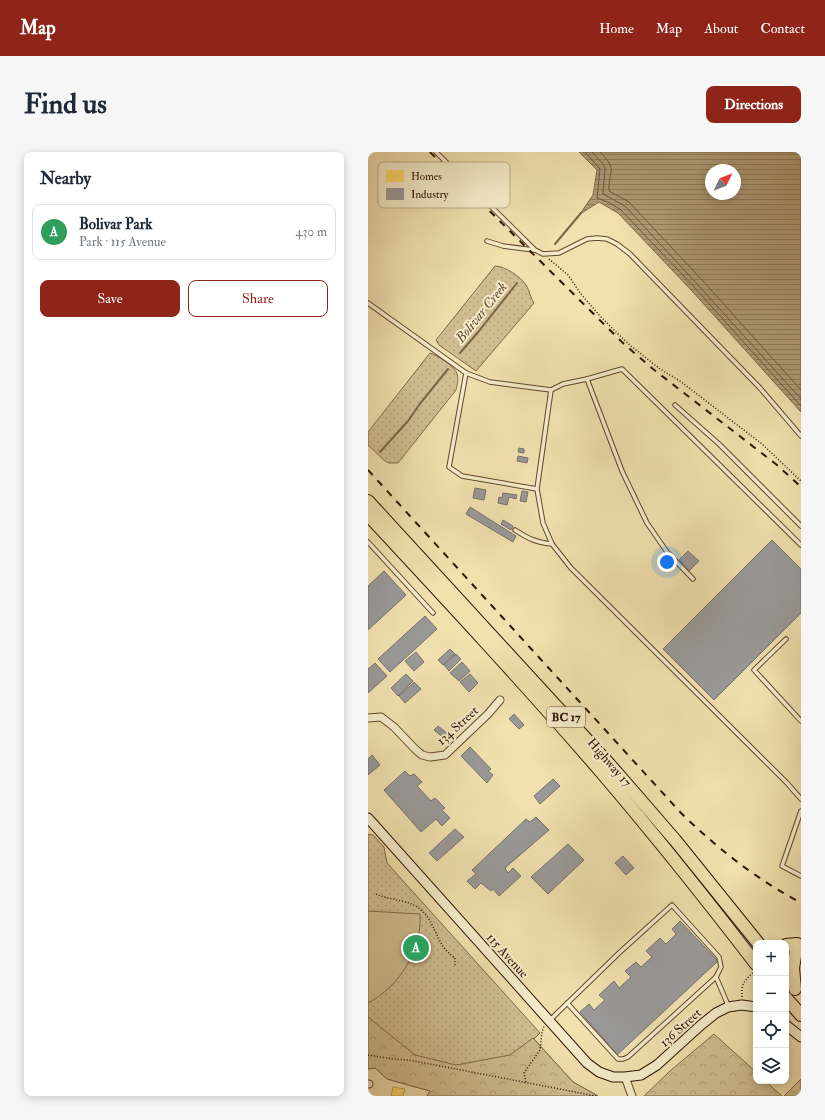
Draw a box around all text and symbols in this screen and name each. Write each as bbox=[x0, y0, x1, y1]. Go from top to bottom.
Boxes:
text: Map bbox=[20, 16, 56, 40]
text: Home bbox=[599, 20, 634, 37]
text: Map bbox=[656, 20, 682, 37]
text: About bbox=[704, 20, 738, 37]
text: Contact bbox=[760, 20, 805, 37]
button: Directions bbox=[706, 86, 801, 123]
text: Find us bbox=[24, 87, 107, 122]
legend bbox=[378, 162, 510, 208]
north arrow bbox=[705, 164, 741, 200]
text: Nearby bbox=[40, 168, 91, 189]
text: Homes bbox=[411, 170, 442, 183]
text: Industry bbox=[411, 188, 449, 202]
text: Bolivar Park bbox=[79, 215, 152, 234]
text: A bbox=[50, 224, 58, 240]
text: 430 m bbox=[296, 224, 327, 240]
text: Park · 115 Avenue bbox=[79, 234, 166, 250]
water label: Bolivar Creek bbox=[451, 279, 511, 347]
button: Save bbox=[40, 280, 180, 317]
button: Share bbox=[188, 280, 328, 317]
your location bbox=[657, 552, 677, 572]
street label: 134 Street bbox=[433, 703, 482, 749]
road number: BC 17 bbox=[547, 707, 585, 727]
street label: Highway 17 bbox=[583, 735, 635, 791]
street label: 115 Avenue bbox=[483, 930, 532, 982]
pin: A bbox=[403, 933, 429, 963]
map controls bbox=[753, 940, 789, 1084]
button: + bbox=[753, 940, 789, 976]
button: − bbox=[753, 976, 789, 1012]
street label: 136 Street bbox=[657, 1005, 705, 1051]
button: locate bbox=[753, 1012, 789, 1048]
button: layers bbox=[753, 1048, 789, 1084]

